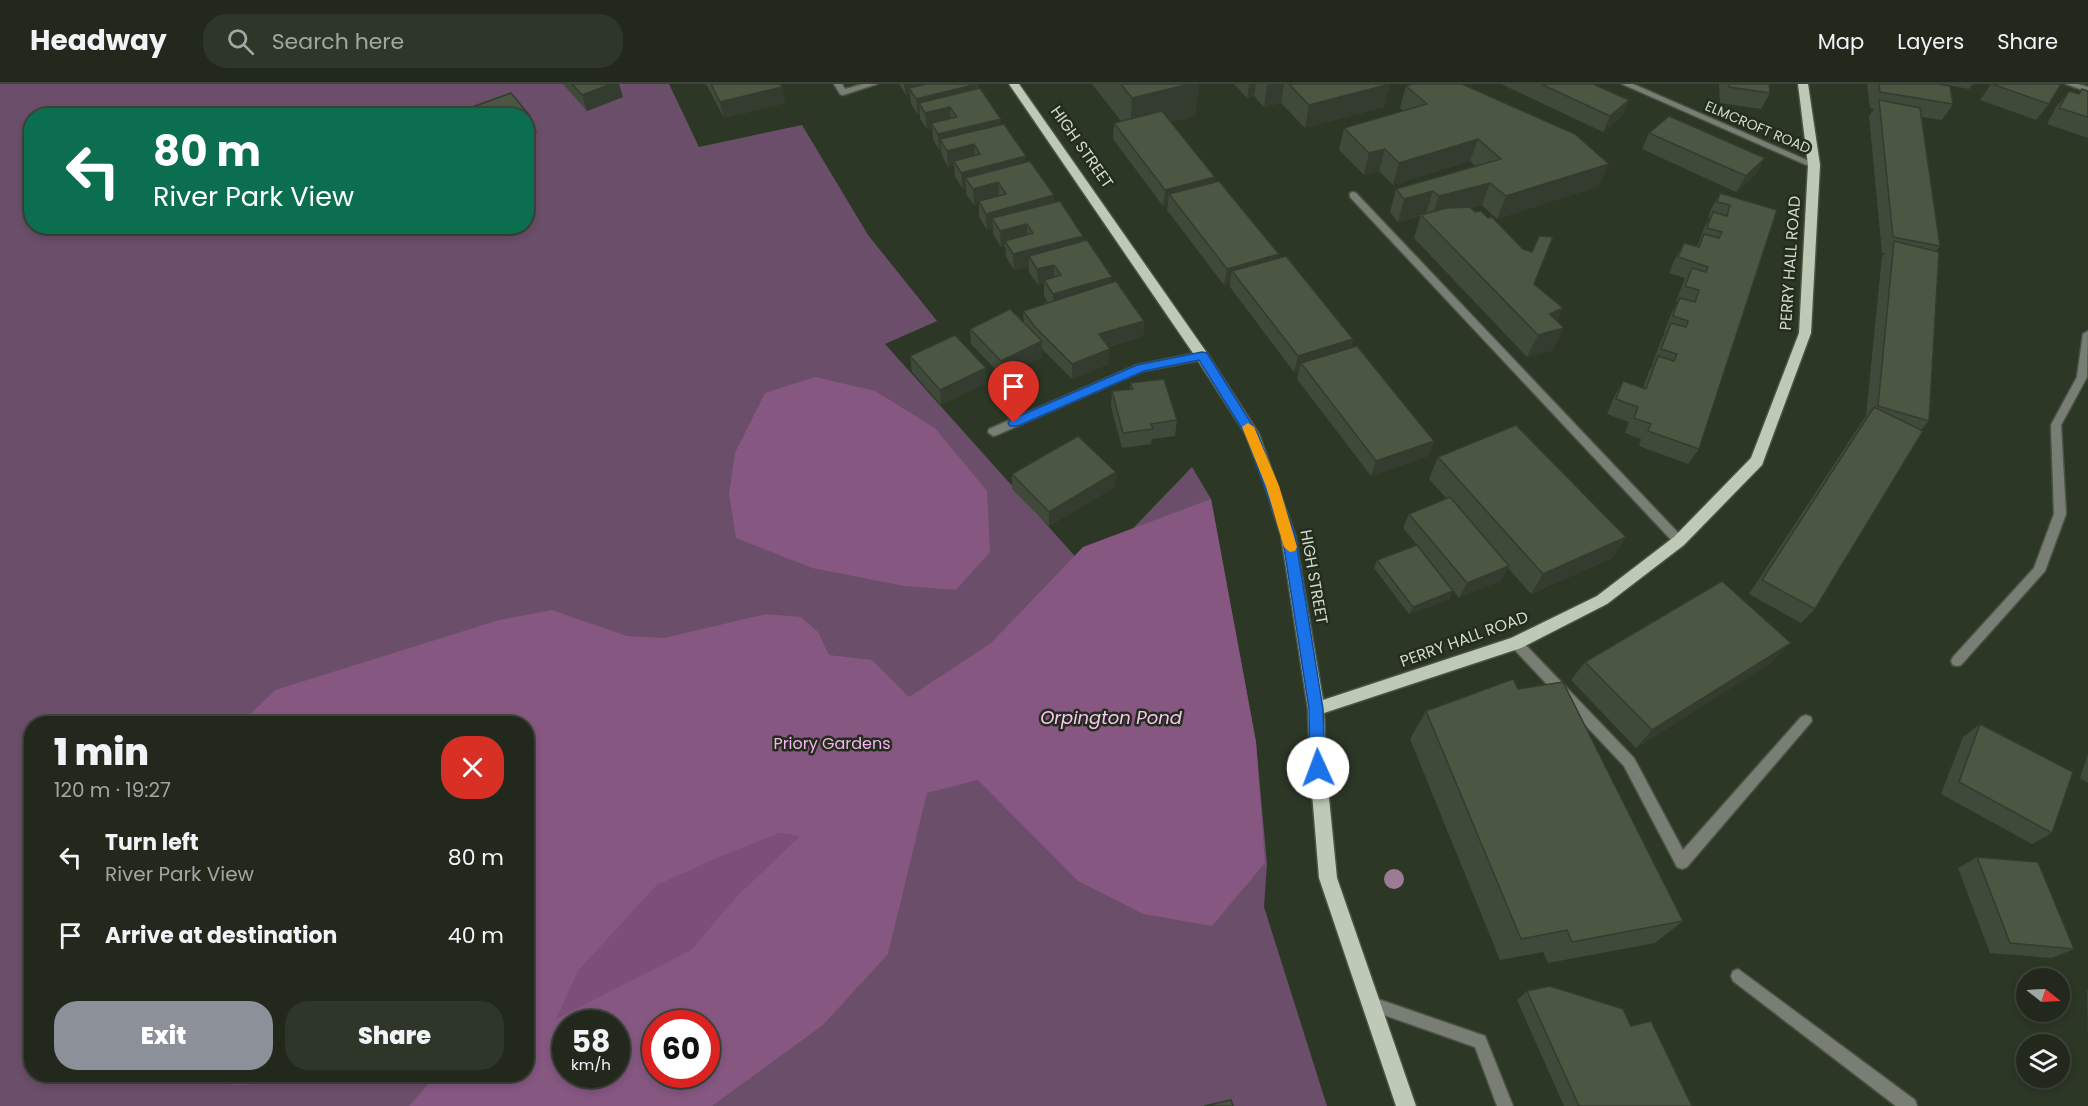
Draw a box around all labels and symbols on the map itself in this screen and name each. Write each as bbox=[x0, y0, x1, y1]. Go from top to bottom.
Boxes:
street label: ELMCROFT ROAD bbox=[1702, 96, 1814, 158]
street label: HIGH STREET bbox=[1045, 101, 1119, 193]
street label: PERRY HALL ROAD bbox=[1774, 195, 1806, 331]
pin bbox=[988, 361, 1039, 423]
street label: HIGH STREET bbox=[1294, 528, 1334, 626]
street label: PERRY HALL ROAD bbox=[1397, 605, 1531, 673]
water label: Orpington Pond bbox=[1040, 705, 1183, 730]
park label: Priory Gardens bbox=[773, 732, 891, 755]
position arrow bbox=[1286, 736, 1350, 800]
north arrow bbox=[2016, 968, 2070, 1022]
speed limit sign: 60 bbox=[642, 1010, 720, 1088]

